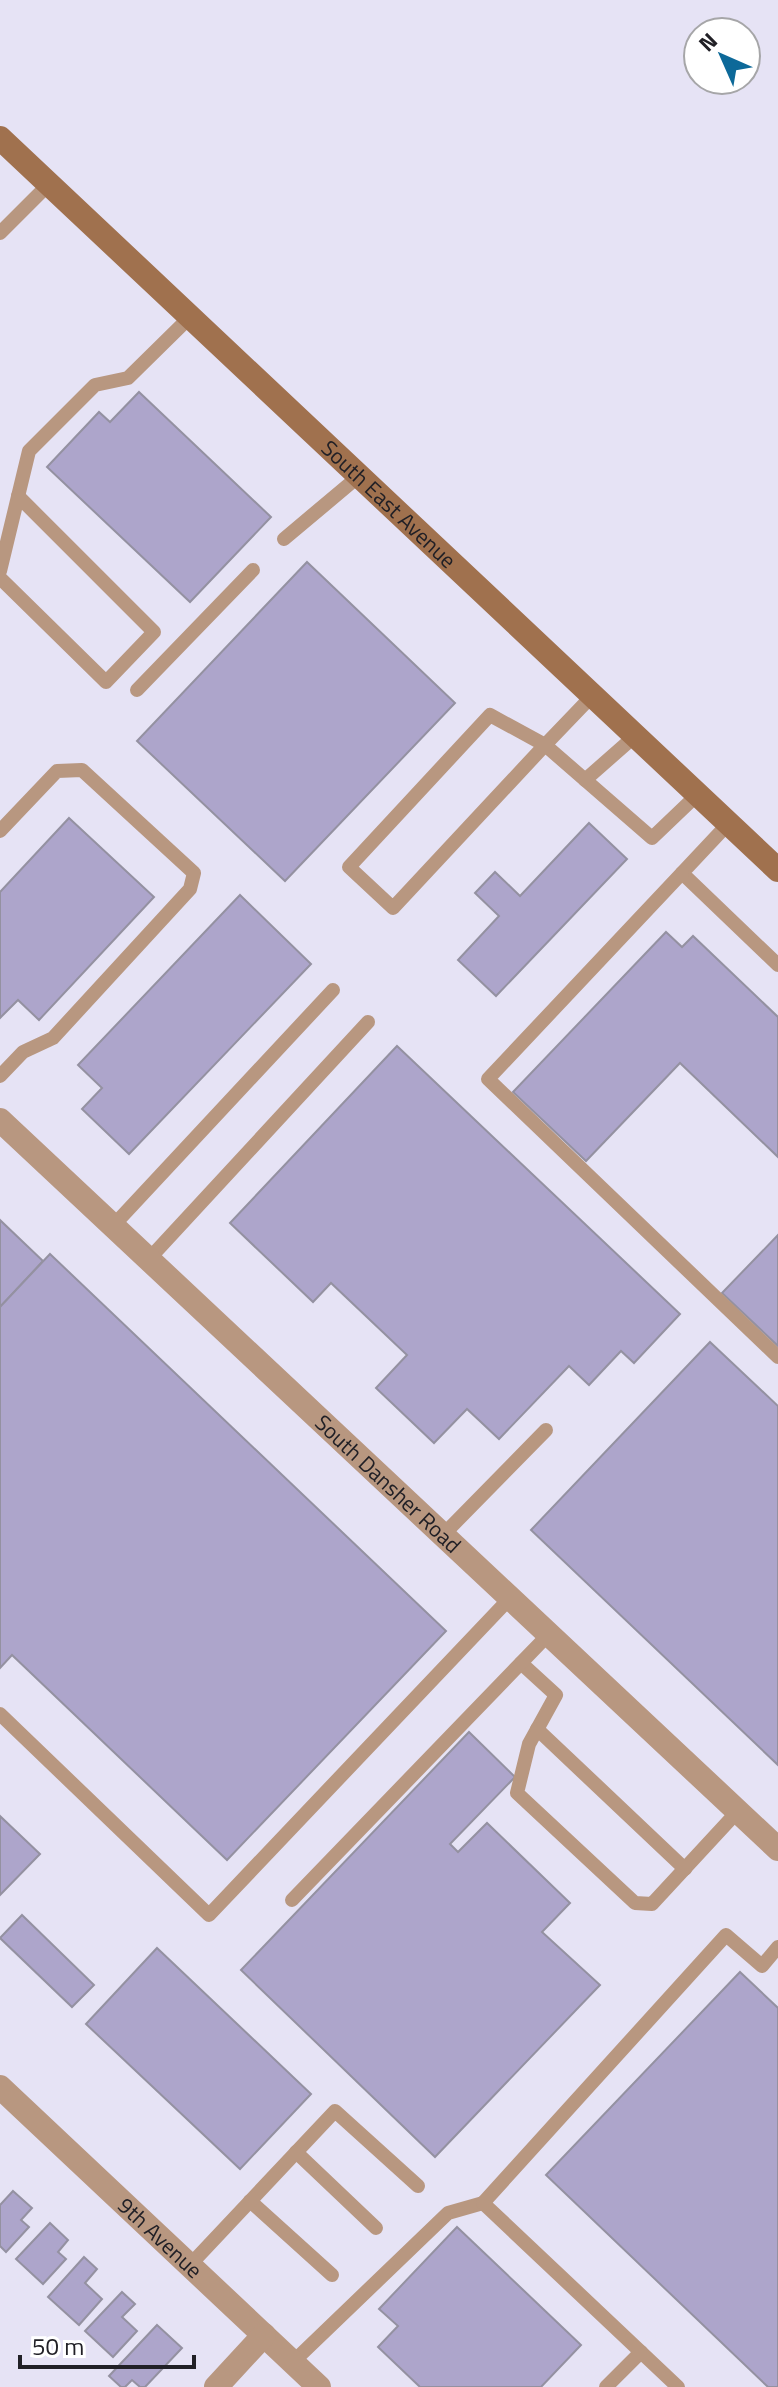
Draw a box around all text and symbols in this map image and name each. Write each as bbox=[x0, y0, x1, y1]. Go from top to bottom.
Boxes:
north arrow bbox=[682, 16, 762, 96]
text: N bbox=[690, 24, 725, 59]
street label: South East Avenue bbox=[314, 432, 464, 576]
street label: South Dansher Road bbox=[307, 1406, 469, 1561]
street label: 9th Avenue bbox=[110, 2189, 210, 2286]
scale bar bbox=[20, 2319, 194, 2369]
text: 50 m bbox=[32, 2328, 84, 2364]

